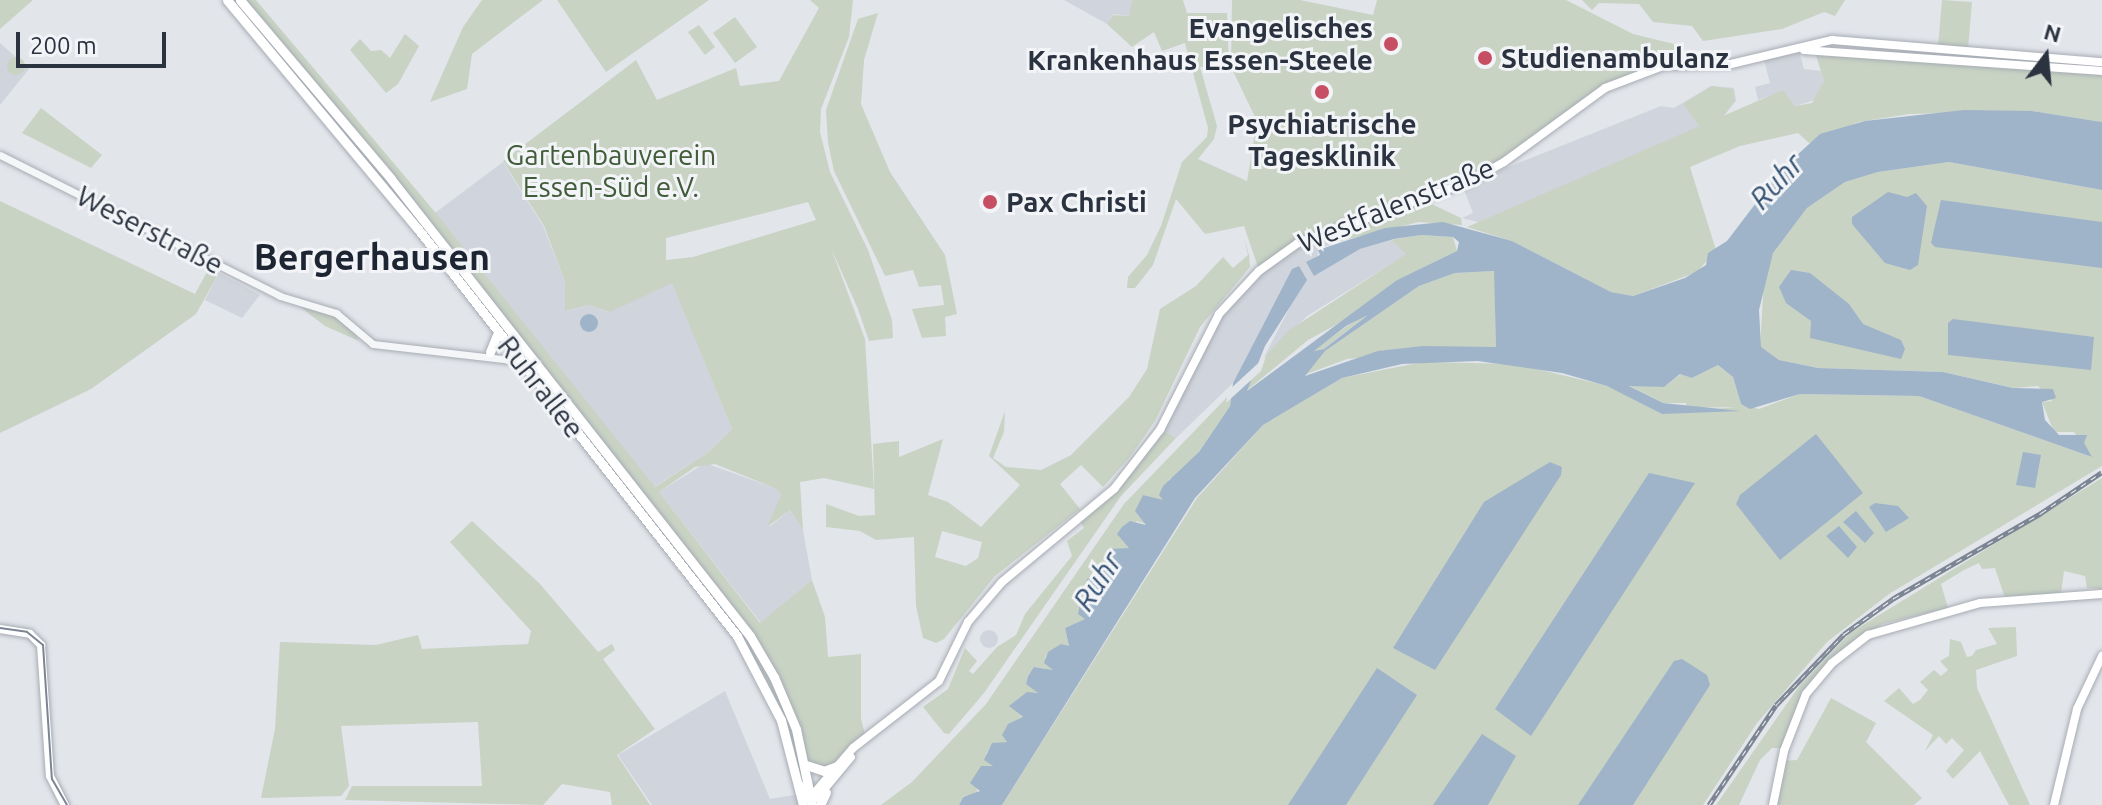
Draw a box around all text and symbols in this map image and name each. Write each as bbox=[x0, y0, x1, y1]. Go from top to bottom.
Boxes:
place label: Evangelisches Krankenhaus Essen-Steele bbox=[1027, 11, 1373, 77]
scale bar bbox=[20, 16, 170, 66]
north arrow bbox=[2006, 16, 2086, 96]
text: N bbox=[2041, 18, 2064, 47]
text: 200 m bbox=[30, 32, 97, 59]
marker: Evangelisches Krankenhaus Essen-Steele bbox=[1380, 33, 1402, 55]
place label: Studienambulanz bbox=[1501, 41, 1729, 75]
marker: Studienambulanz bbox=[1476, 49, 1494, 67]
marker: Psychiatrische Tagesklinik bbox=[1311, 81, 1333, 103]
place label: Psychiatrische Tagesklinik bbox=[1227, 107, 1417, 173]
park label: Gartenbauverein Essen-Süd e.V. bbox=[506, 138, 716, 204]
water label: Ruhr bbox=[1741, 146, 1811, 216]
street label: Westfalenstraße bbox=[1293, 150, 1499, 260]
street label: Weserstraße bbox=[71, 179, 229, 281]
place label: Pax Christi bbox=[1006, 185, 1147, 219]
marker: Pax Christi bbox=[981, 193, 999, 211]
district label: Bergerhausen bbox=[254, 235, 490, 279]
street label: Ruhrallee bbox=[491, 329, 591, 445]
water label: Ruhr bbox=[1065, 545, 1129, 617]

